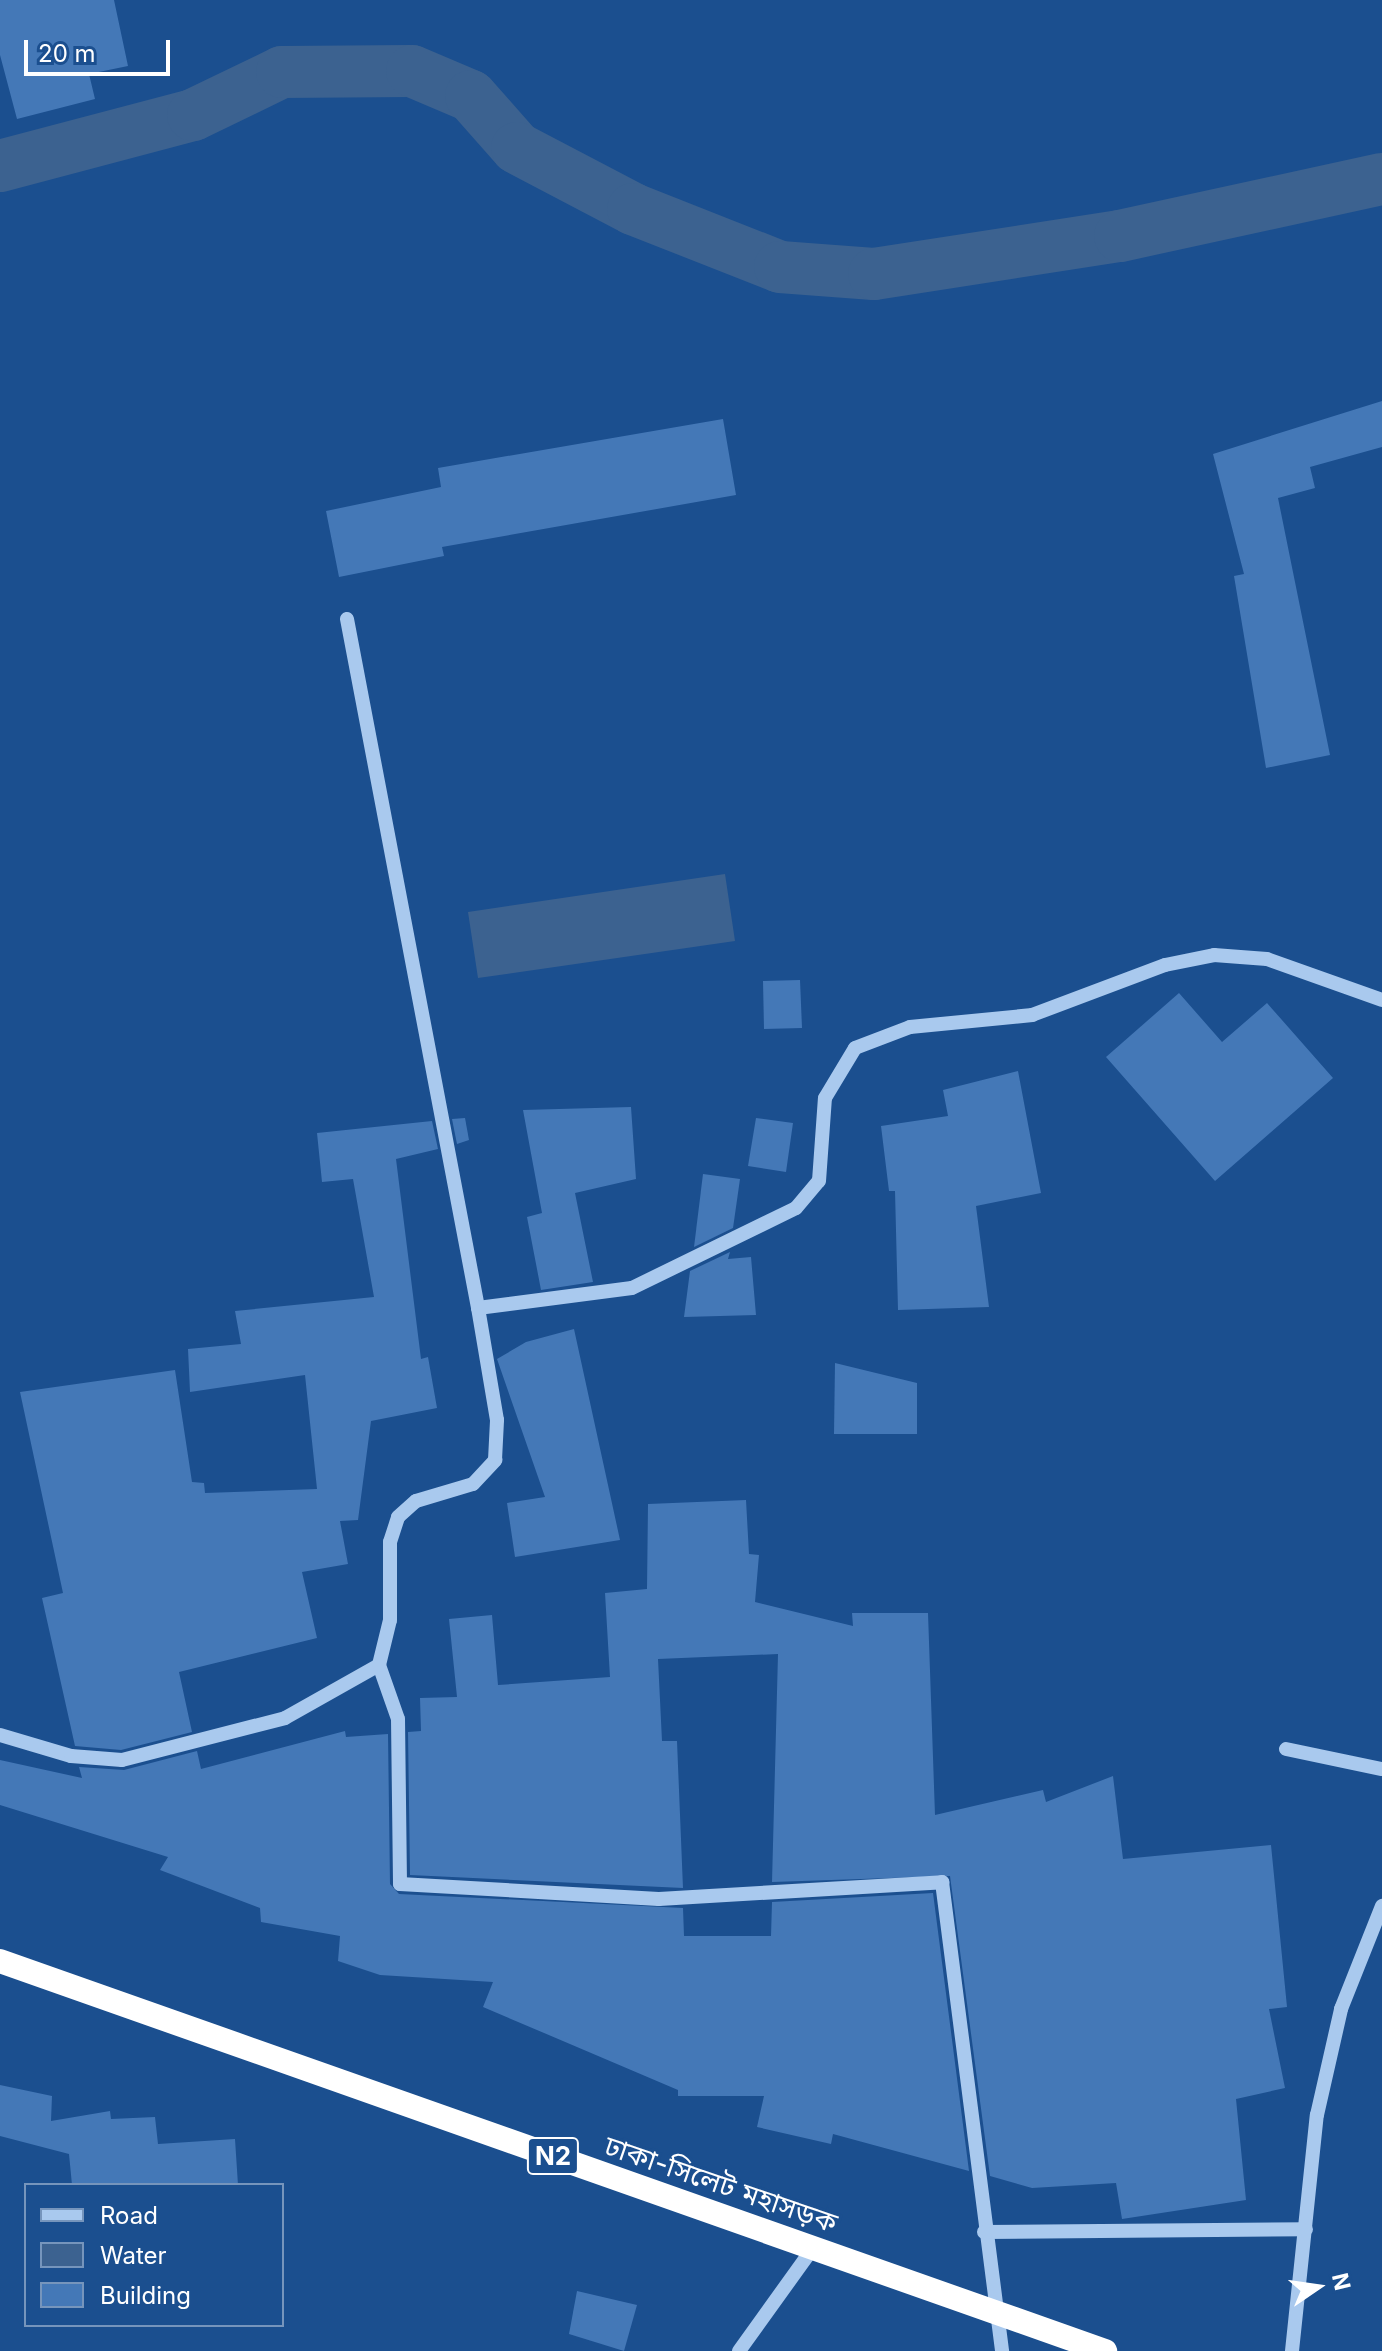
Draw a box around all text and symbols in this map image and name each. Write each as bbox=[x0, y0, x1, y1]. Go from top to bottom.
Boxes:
scale bar bbox=[28, 24, 174, 74]
text: 20 m bbox=[38, 39, 96, 68]
street label: ঢাকা-সিলেট মহাসড়ক bbox=[600, 2128, 842, 2240]
road number: N2 bbox=[525, 2134, 581, 2178]
legend bbox=[24, 2183, 284, 2327]
text: Road bbox=[100, 2201, 158, 2230]
text: Water bbox=[100, 2241, 167, 2270]
north arrow bbox=[1278, 2247, 1358, 2327]
text: N bbox=[1327, 2271, 1356, 2293]
text: Building bbox=[100, 2281, 191, 2310]

